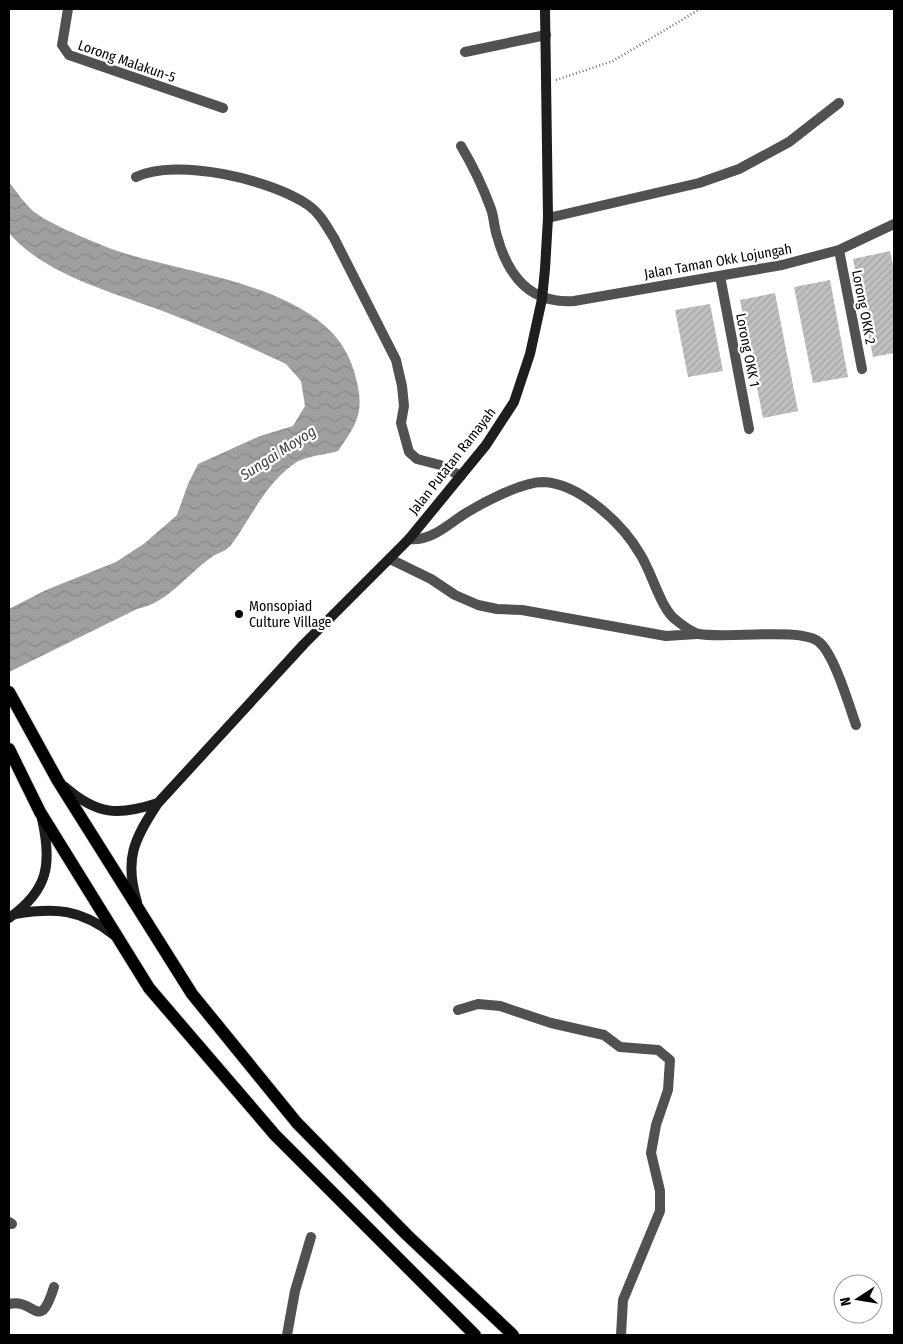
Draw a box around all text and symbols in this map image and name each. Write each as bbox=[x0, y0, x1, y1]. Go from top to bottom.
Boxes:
street label: Lorong Malakun-5 bbox=[76, 37, 178, 86]
street label: Jalan Taman Okk Lojungah bbox=[643, 240, 793, 283]
street label: Lorong OKK 2 bbox=[848, 268, 879, 346]
street label: Lorong OKK 1 bbox=[732, 312, 763, 388]
street label: Jalan Putatan Ramayah bbox=[405, 404, 500, 518]
water label: Sungai Moyog bbox=[236, 422, 319, 485]
place label: Monsopiad Culture Village bbox=[249, 598, 332, 631]
marker: Monsopiad Culture Village bbox=[233, 608, 245, 620]
north arrow bbox=[833, 1274, 883, 1324]
text: N bbox=[837, 1296, 855, 1307]

